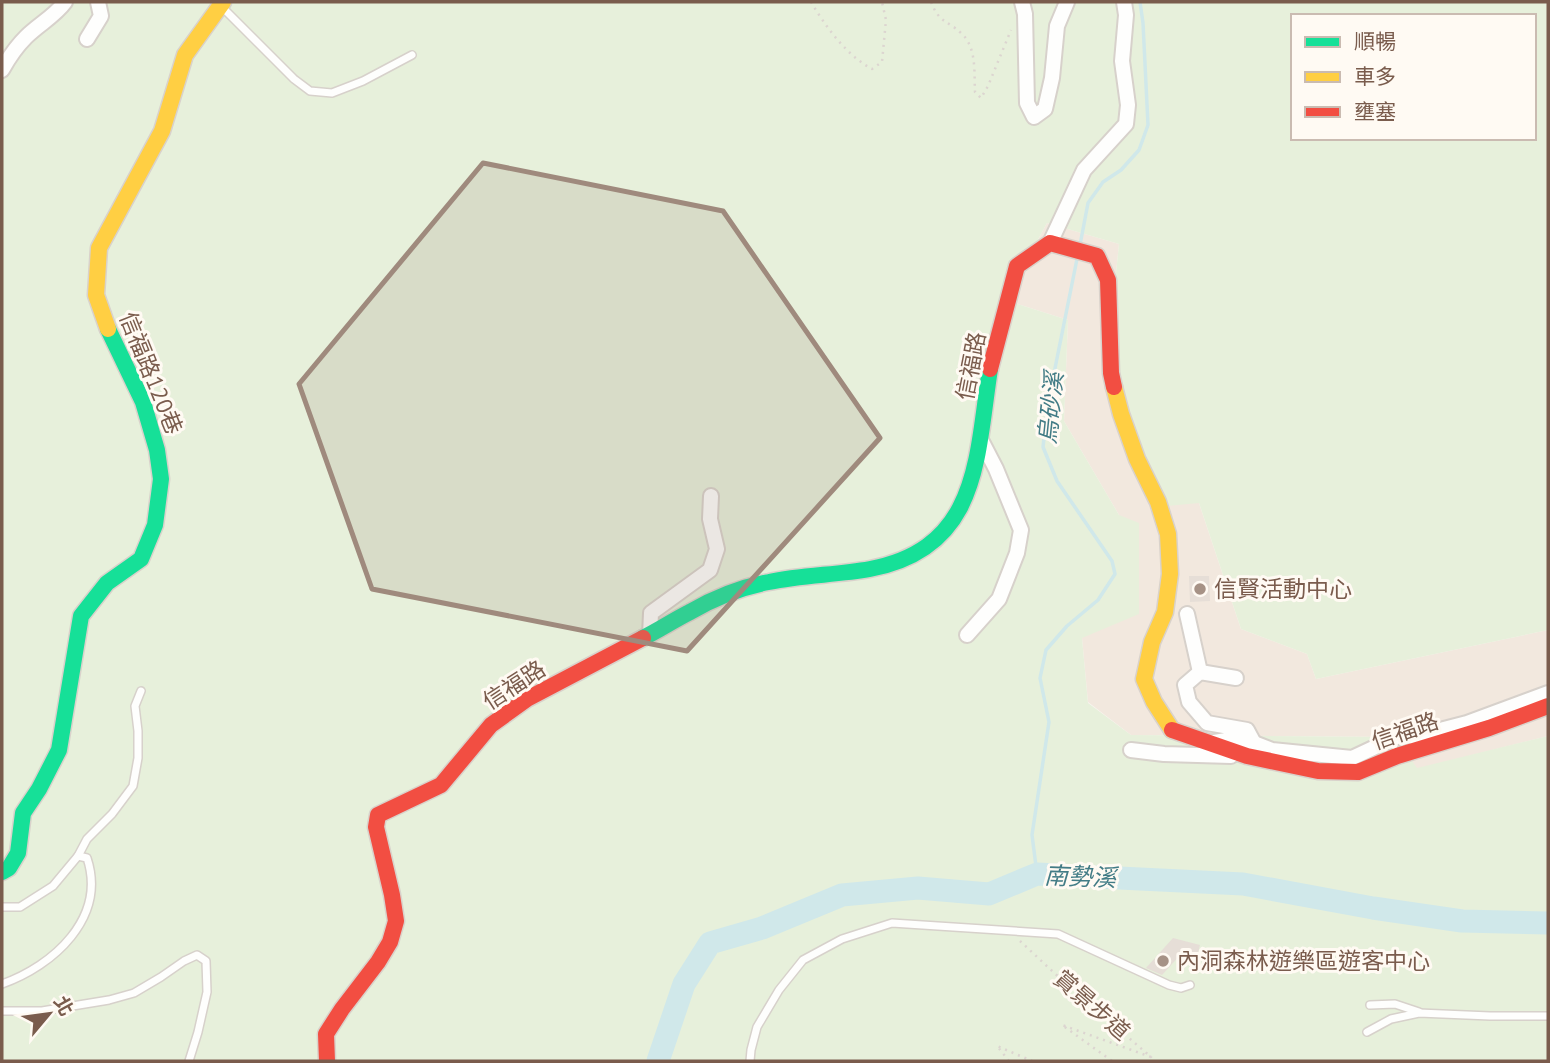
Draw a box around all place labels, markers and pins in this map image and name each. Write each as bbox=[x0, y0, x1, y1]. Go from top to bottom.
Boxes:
place label: 信賢活動中心 bbox=[1214, 574, 1352, 603]
marker: 信賢活動中心 bbox=[1192, 581, 1208, 597]
place label: 內洞森林遊樂區遊客中心 bbox=[1177, 946, 1430, 975]
marker: 內洞森林遊樂區遊客中心 bbox=[1155, 953, 1171, 969]

